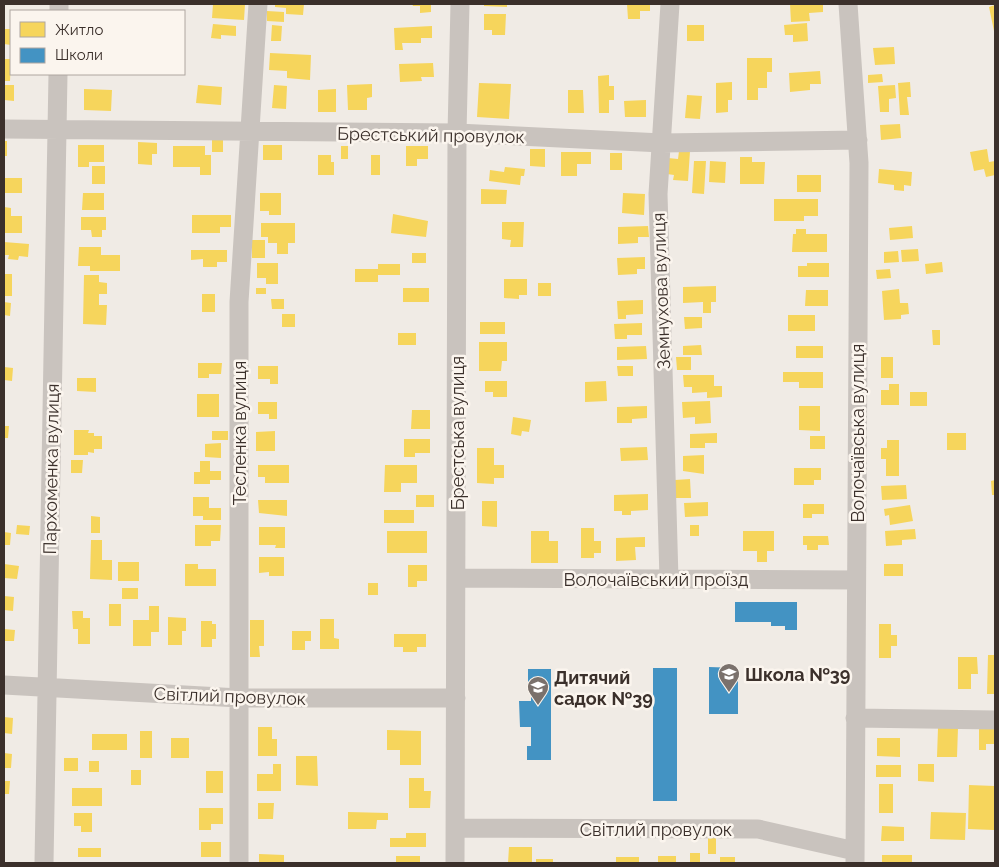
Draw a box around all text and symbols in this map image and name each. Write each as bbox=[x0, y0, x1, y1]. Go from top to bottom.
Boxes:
legend bbox=[10, 10, 185, 75]
text: Житло bbox=[55, 21, 103, 39]
text: Школи bbox=[55, 46, 103, 64]
street label: Брестський провулок bbox=[337, 123, 525, 147]
street label: Земнухова вулиця bbox=[648, 212, 674, 370]
street label: Волочаївська вулиця bbox=[847, 344, 868, 522]
street label: Брестська вулиця bbox=[447, 356, 468, 510]
street label: Тесленка вулиця bbox=[229, 361, 250, 505]
street label: Пархоменка вулиця bbox=[39, 383, 63, 555]
street label: Волочаївський проїзд bbox=[564, 569, 748, 590]
school or university icon: Школа №39 bbox=[717, 662, 741, 693]
place label: Школа №39 bbox=[745, 664, 850, 685]
place label: Дитячий садок №39 bbox=[554, 667, 653, 709]
school or university icon: Дитячий садок №39 bbox=[526, 675, 550, 706]
street label: Світлий провулок bbox=[153, 683, 307, 709]
street label: Світлий провулок bbox=[580, 819, 732, 840]

